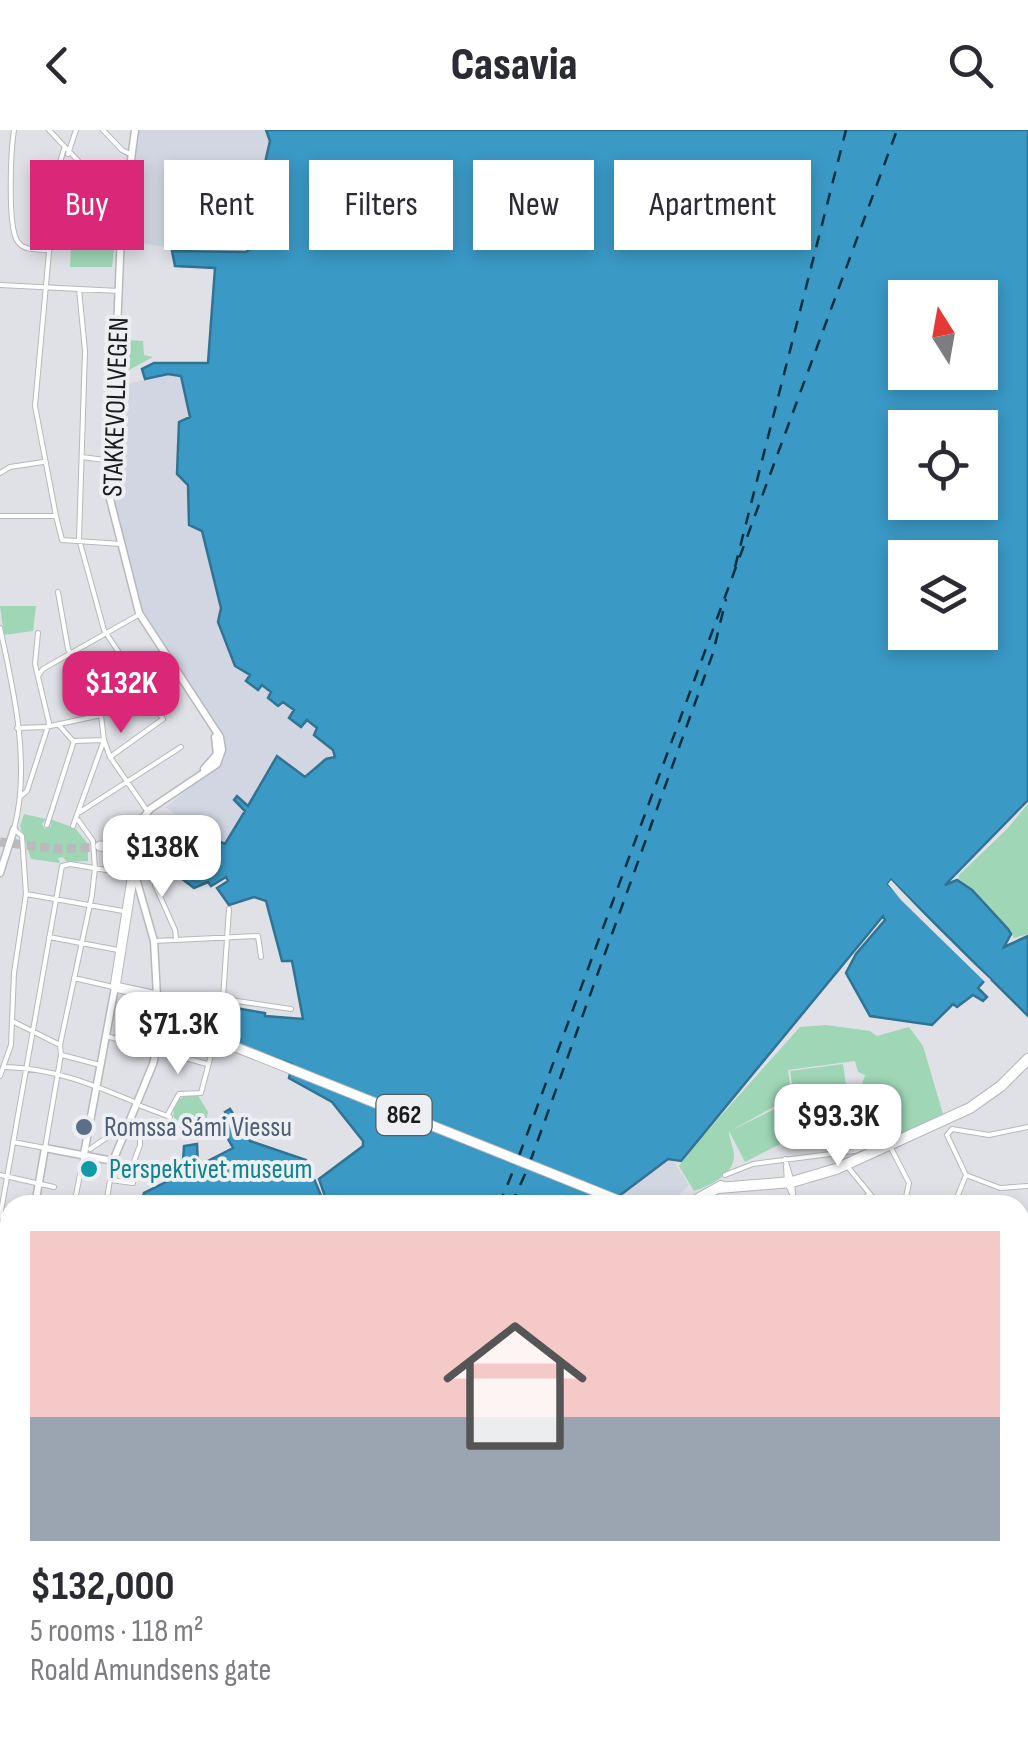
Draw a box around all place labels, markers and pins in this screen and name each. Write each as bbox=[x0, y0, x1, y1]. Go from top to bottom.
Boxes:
pin: $132K bbox=[51, 651, 191, 736]
pin: $138K bbox=[92, 815, 232, 900]
pin: $71.3K bbox=[97, 992, 259, 1077]
pin: $93.3K bbox=[757, 1084, 919, 1169]
place label: Romssa Sámi Viessu bbox=[104, 1111, 292, 1144]
marker: Romssa Sámi Viessu bbox=[73, 1116, 95, 1138]
place label: Perspektivet museum bbox=[109, 1153, 313, 1186]
marker: Perspektivet museum bbox=[78, 1158, 100, 1180]

